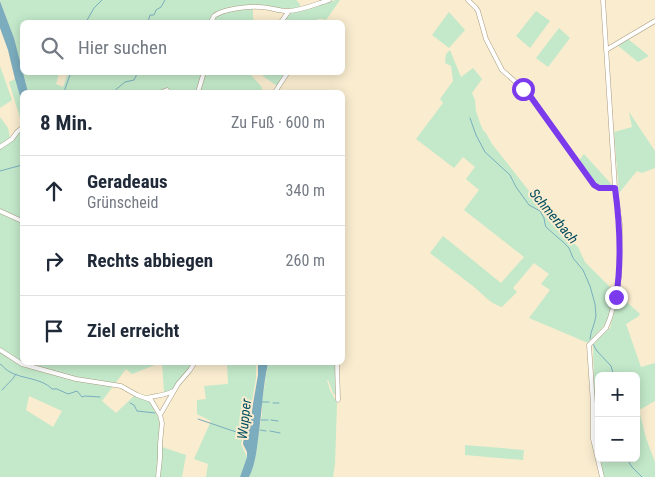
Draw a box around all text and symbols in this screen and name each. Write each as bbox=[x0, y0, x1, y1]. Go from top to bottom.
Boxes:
search box bbox=[20, 20, 345, 75]
icon: search bbox=[38, 34, 66, 62]
text: Hier suchen bbox=[78, 36, 167, 59]
route start bbox=[512, 78, 535, 101]
text: 8 Min. bbox=[40, 111, 93, 135]
text: Zu Fuß · 600 m bbox=[231, 113, 325, 132]
text: Geradeaus bbox=[87, 170, 168, 193]
icon: ahead bbox=[40, 177, 68, 205]
text: 340 m bbox=[286, 181, 325, 200]
water label: Schmerbach bbox=[526, 185, 582, 247]
text: Grünscheid bbox=[87, 193, 158, 212]
icon: right bbox=[40, 247, 68, 275]
text: Rechts abbiegen bbox=[87, 249, 213, 272]
text: 260 m bbox=[286, 251, 325, 270]
route end bbox=[605, 286, 628, 309]
icon: arrive bbox=[40, 317, 68, 345]
text: Ziel erreicht bbox=[87, 319, 179, 342]
map controls bbox=[595, 372, 640, 462]
button: + bbox=[595, 372, 640, 417]
water label: Wupper bbox=[234, 397, 254, 440]
button: − bbox=[595, 417, 640, 462]

